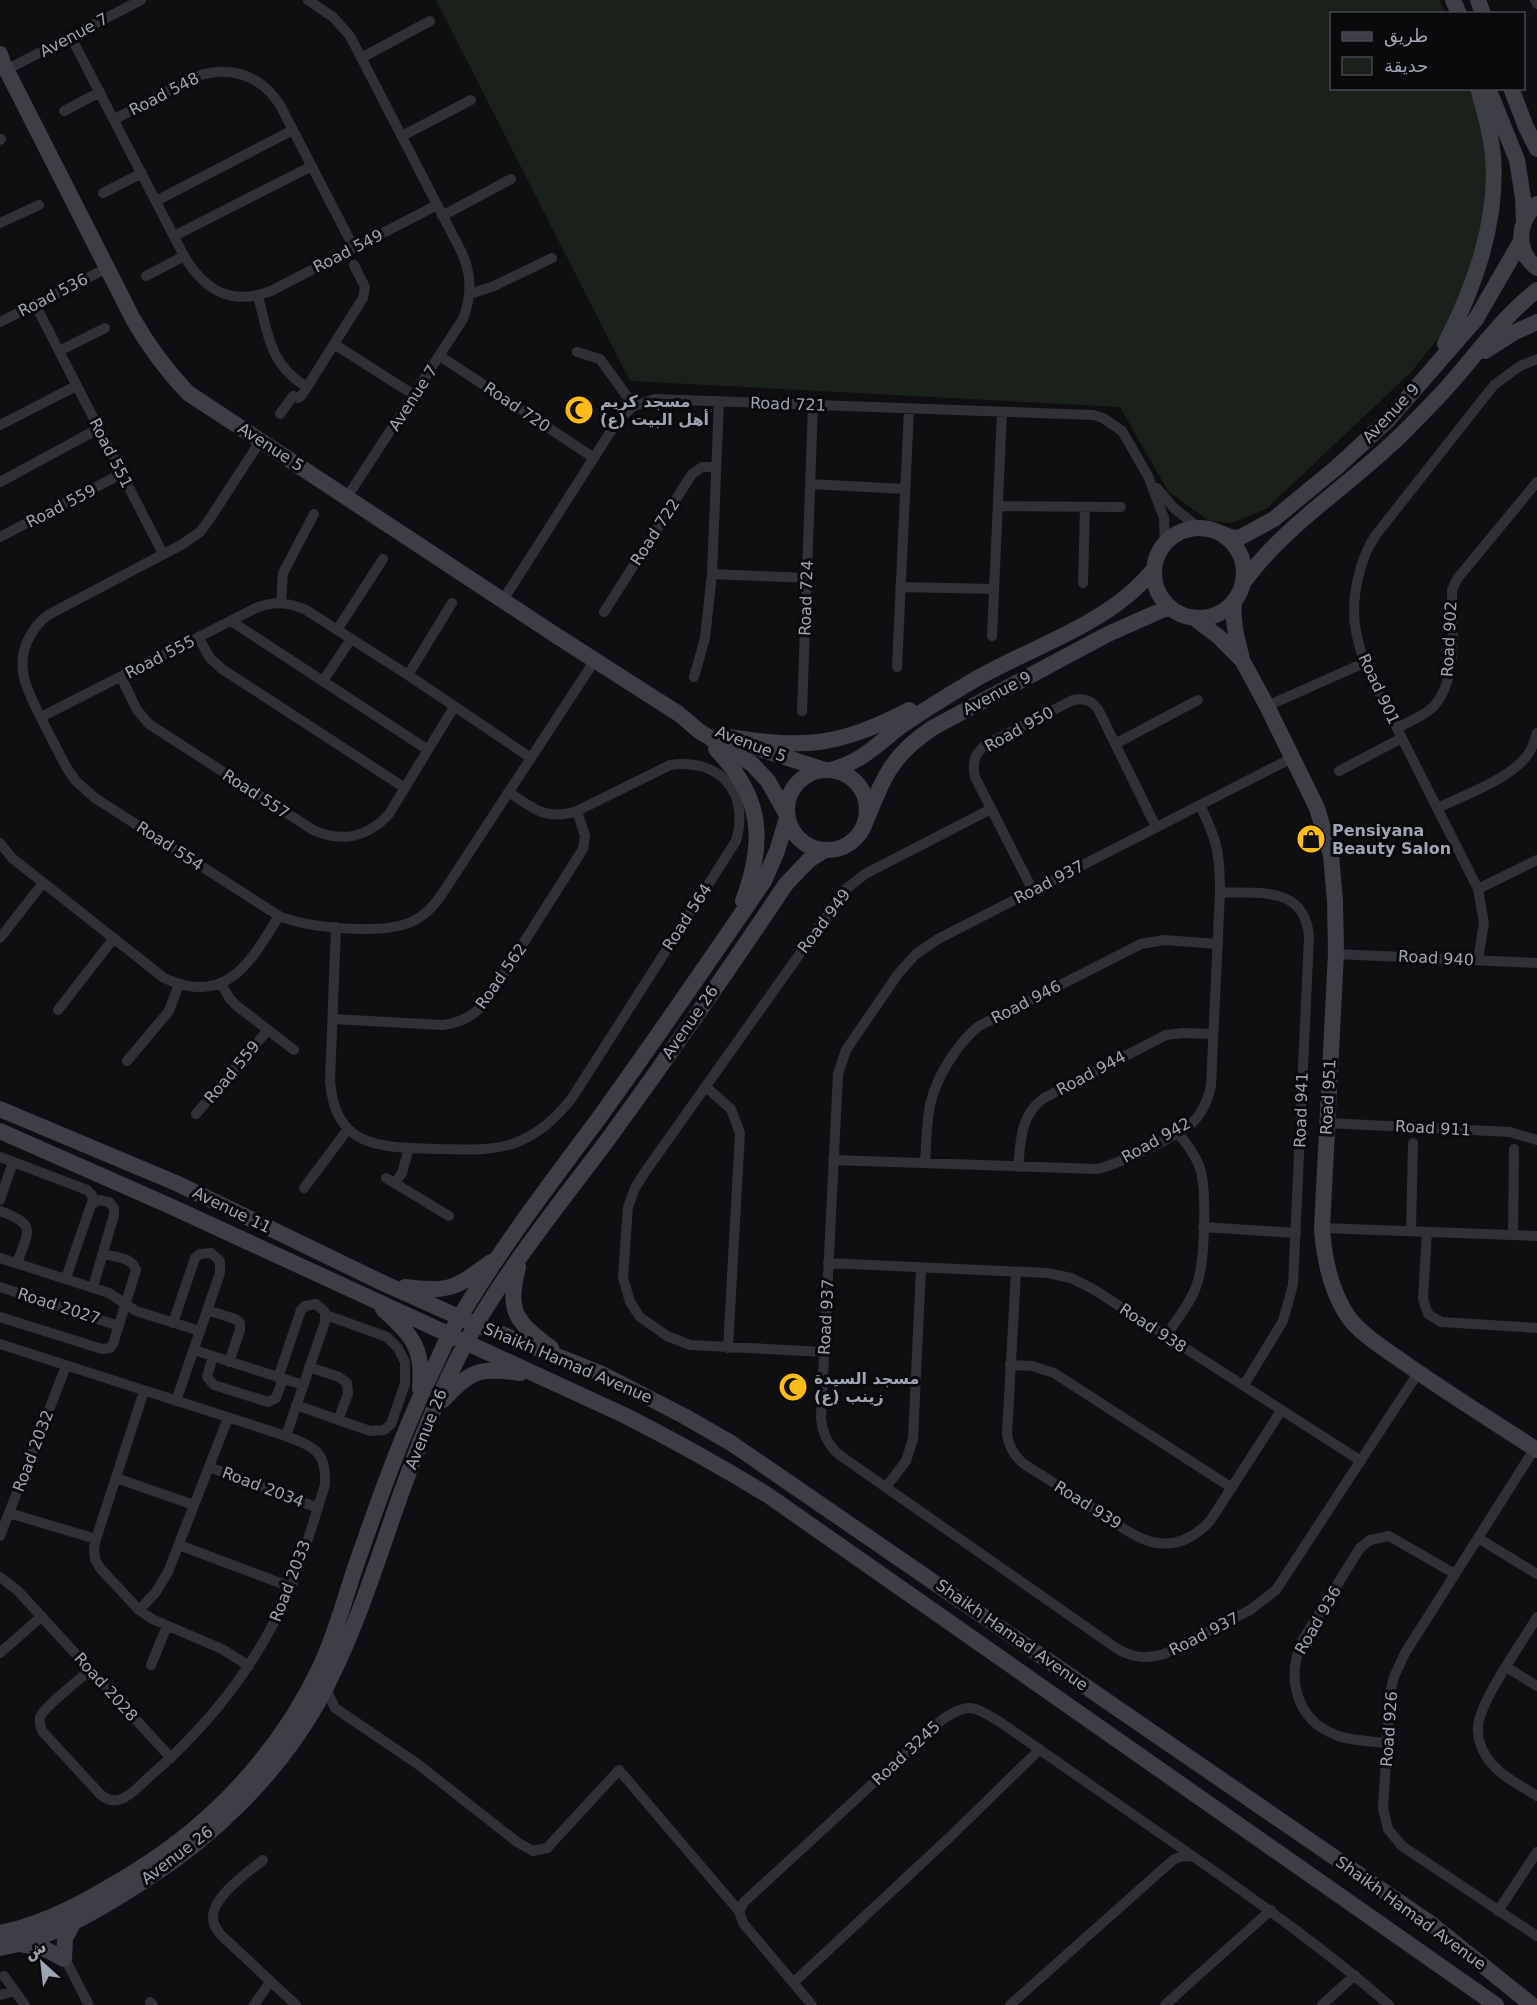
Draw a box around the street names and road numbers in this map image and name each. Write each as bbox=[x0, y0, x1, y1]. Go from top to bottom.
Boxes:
street label: Avenue 7 bbox=[37, 9, 111, 61]
street label: Road 548 bbox=[126, 68, 202, 120]
street label: Road 549 bbox=[310, 225, 386, 277]
street label: Road 536 bbox=[15, 269, 91, 321]
street label: Avenue 7 bbox=[385, 361, 441, 435]
street label: Road 720 bbox=[480, 378, 554, 436]
street label: Avenue 9 bbox=[1359, 379, 1423, 447]
street label: Road 721 bbox=[750, 393, 826, 415]
street label: Road 551 bbox=[85, 415, 137, 491]
street label: Avenue 5 bbox=[234, 419, 308, 475]
street label: Road 559 bbox=[23, 480, 99, 532]
street label: Road 722 bbox=[626, 495, 684, 569]
street label: Road 724 bbox=[795, 560, 817, 636]
street label: Road 902 bbox=[1438, 601, 1460, 677]
street label: Road 555 bbox=[122, 631, 198, 683]
street label: Road 901 bbox=[1354, 651, 1404, 727]
street label: Avenue 9 bbox=[960, 667, 1034, 719]
street label: Road 950 bbox=[981, 702, 1057, 756]
street label: Avenue 5 bbox=[713, 722, 789, 766]
street label: Road 557 bbox=[219, 765, 293, 823]
street label: Road 554 bbox=[133, 817, 207, 875]
street label: Road 937 bbox=[1011, 856, 1087, 908]
street label: Road 564 bbox=[658, 880, 716, 954]
street label: Road 949 bbox=[794, 885, 854, 957]
street label: Road 562 bbox=[471, 940, 531, 1012]
street label: Road 940 bbox=[1398, 947, 1474, 969]
street label: Road 946 bbox=[988, 976, 1064, 1028]
street label: Avenue 26 bbox=[658, 982, 722, 1062]
street label: Road 559 bbox=[200, 1037, 264, 1107]
street label: Road 944 bbox=[1053, 1047, 1129, 1099]
street label: Road 951 bbox=[1317, 1059, 1339, 1135]
street label: Road 941 bbox=[1290, 1072, 1312, 1148]
street label: Road 942 bbox=[1118, 1113, 1194, 1167]
street label: Road 911 bbox=[1395, 1117, 1471, 1139]
street label: Avenue 11 bbox=[190, 1183, 274, 1237]
street label: Road 937 bbox=[815, 1279, 837, 1355]
street label: Road 2027 bbox=[15, 1284, 103, 1328]
street label: Road 938 bbox=[1116, 1299, 1190, 1357]
street label: Shaikh Hamad Avenue bbox=[481, 1319, 655, 1407]
street label: Avenue 26 bbox=[401, 1386, 451, 1472]
street label: Road 2032 bbox=[9, 1407, 57, 1495]
street label: Road 2034 bbox=[219, 1463, 307, 1511]
street label: Road 939 bbox=[1051, 1477, 1125, 1533]
street label: Road 2033 bbox=[266, 1537, 314, 1625]
street label: Shaikh Hamad Avenue bbox=[932, 1575, 1092, 1695]
street label: Road 936 bbox=[1291, 1582, 1345, 1658]
street label: Road 937 bbox=[1166, 1608, 1242, 1660]
street label: Road 2028 bbox=[70, 1649, 142, 1725]
street label: Road 926 bbox=[1377, 1691, 1401, 1767]
street label: Road 3245 bbox=[868, 1717, 944, 1789]
street label: Avenue 26 bbox=[137, 1822, 217, 1888]
street label: Shaikh Hamad Avenue bbox=[1332, 1852, 1490, 1974]

